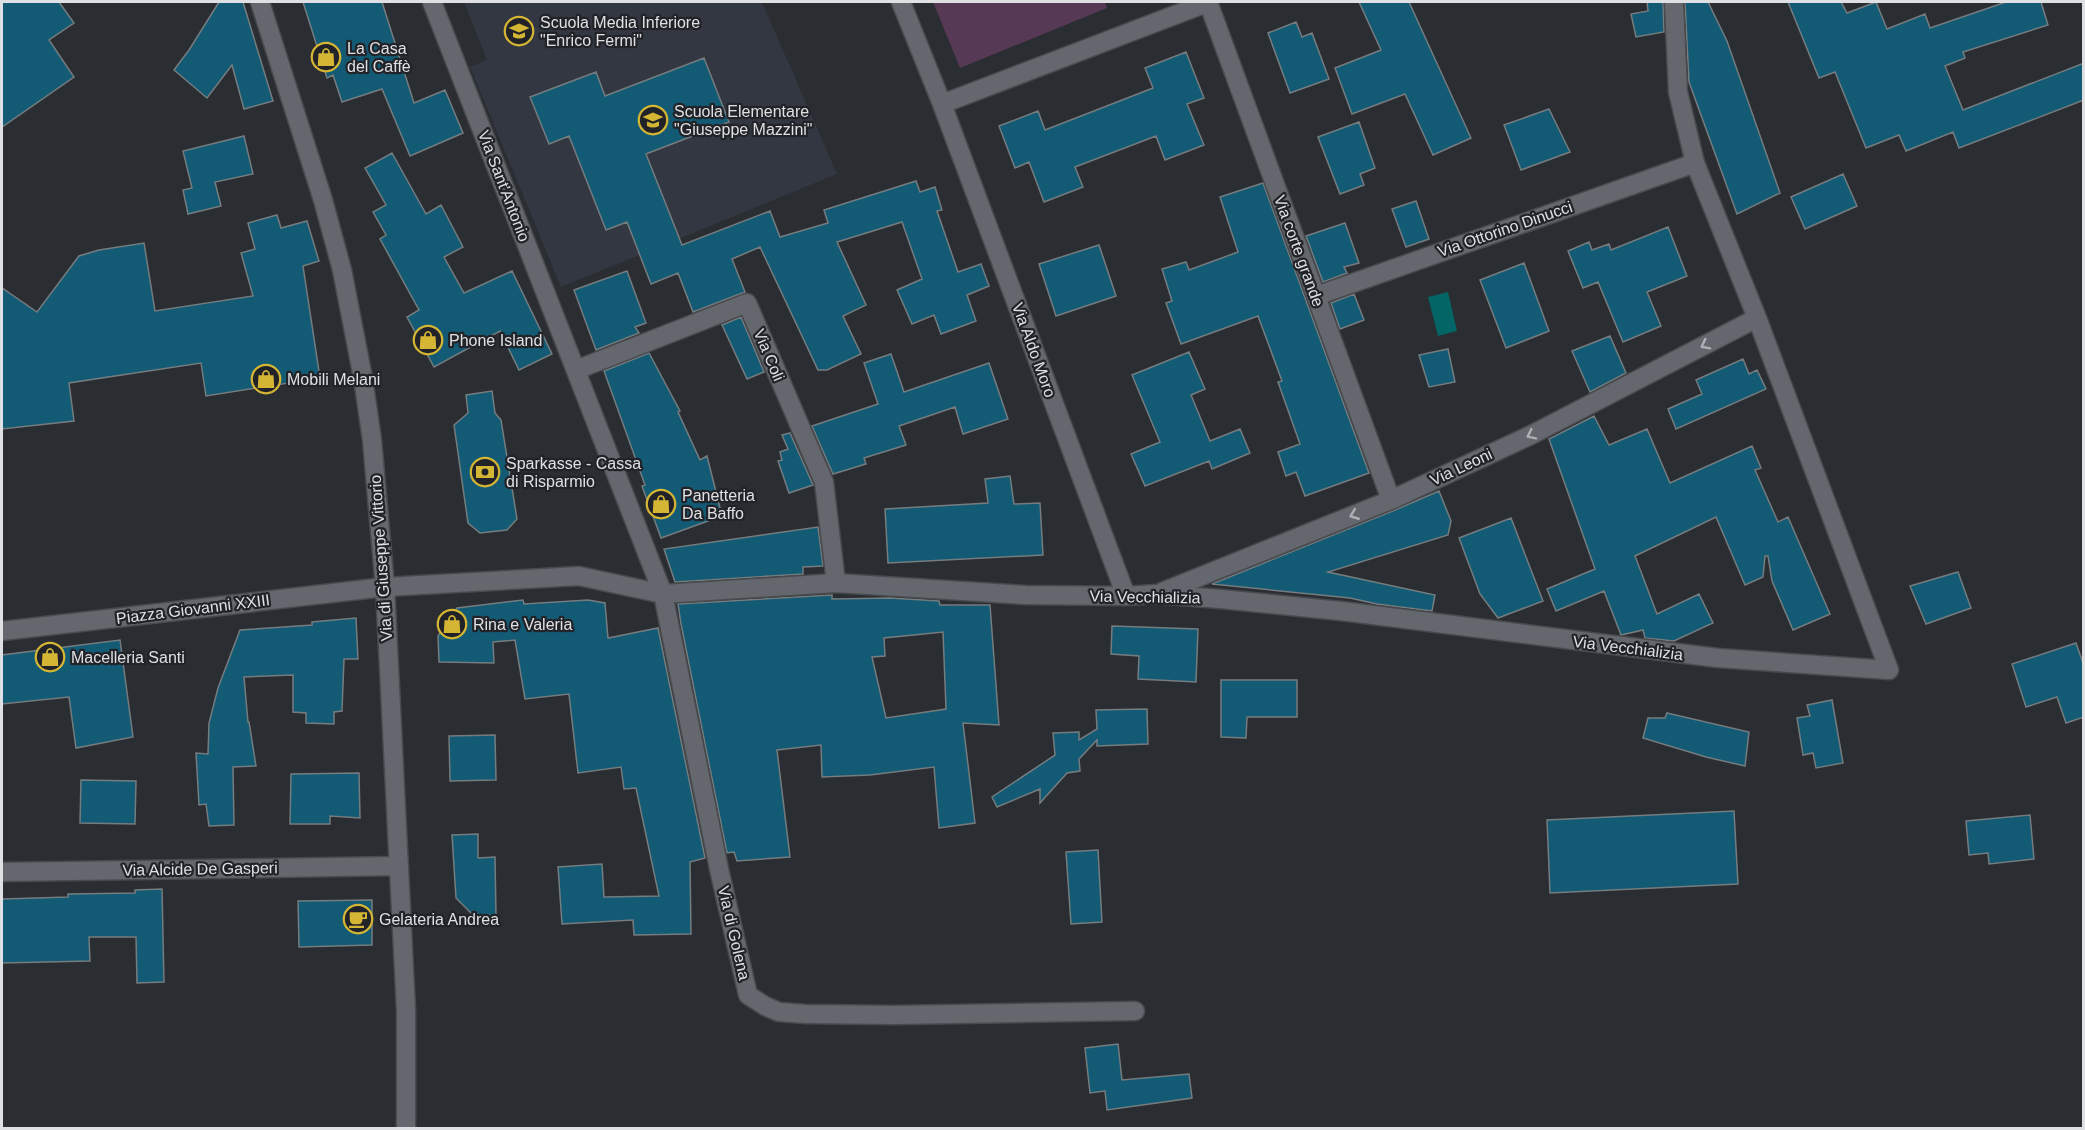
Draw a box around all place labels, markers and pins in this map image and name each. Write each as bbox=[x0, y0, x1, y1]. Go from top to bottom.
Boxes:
place label: Scuola Media Inferiore "Enrico Fermi" bbox=[540, 14, 700, 49]
school or university icon: Scuola Media Inferiore "Enrico Fermi" bbox=[503, 15, 535, 47]
place label: La Casa del Caffè bbox=[347, 40, 411, 75]
shop icon: La Casa del Caffè bbox=[310, 41, 342, 73]
place label: Scuola Elementare "Giuseppe Mazzini" bbox=[674, 103, 813, 138]
school or university icon: Scuola Elementare "Giuseppe Mazzini" bbox=[637, 104, 669, 136]
shop icon: Phone Island bbox=[412, 324, 444, 356]
place label: Phone Island bbox=[449, 332, 542, 349]
shop icon: Mobili Melani bbox=[250, 363, 282, 395]
place label: Mobili Melani bbox=[287, 371, 380, 388]
place label: Sparkasse - Cassa di Risparmio bbox=[506, 455, 641, 490]
bank icon: Sparkasse - Cassa di Risparmio bbox=[469, 456, 501, 488]
place label: Panetteria Da Baffo bbox=[682, 487, 755, 522]
shop icon: Panetteria Da Baffo bbox=[645, 488, 677, 520]
shop icon: Rina e Valeria bbox=[436, 608, 468, 640]
place label: Rina e Valeria bbox=[473, 616, 572, 633]
shop icon: Macelleria Santi bbox=[34, 641, 66, 673]
place label: Macelleria Santi bbox=[71, 649, 185, 666]
cafe icon: Gelateria Andrea bbox=[342, 903, 374, 935]
place label: Gelateria Andrea bbox=[379, 911, 499, 928]

